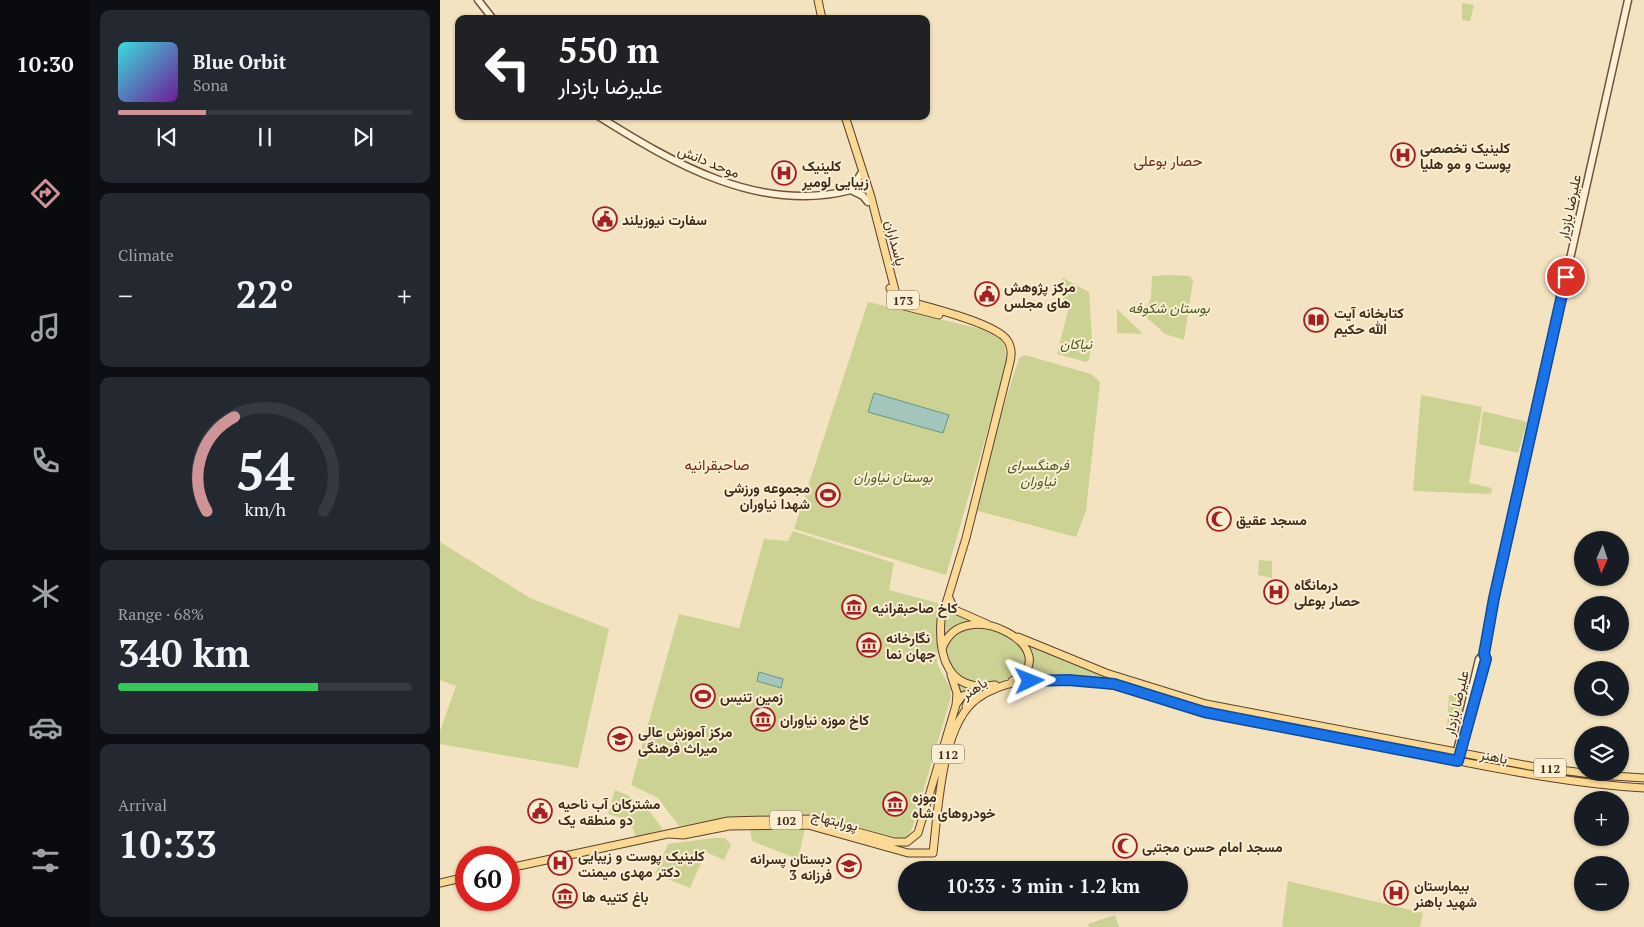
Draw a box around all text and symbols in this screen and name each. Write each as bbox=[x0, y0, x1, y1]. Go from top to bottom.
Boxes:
text: 550 m bbox=[558, 27, 659, 73]
icon: left bbox=[475, 35, 540, 100]
text: 10:30 bbox=[16, 49, 74, 78]
text: Blue Orbit bbox=[193, 49, 286, 74]
text: علیرضا بازدار bbox=[558, 71, 663, 100]
text: Sona bbox=[193, 74, 228, 96]
icon: previous bbox=[153, 123, 181, 151]
icon: pause bbox=[251, 123, 279, 151]
icon: next bbox=[349, 123, 377, 151]
place label: کلینیک تخصصی پوست و مو هلیا bbox=[1420, 138, 1511, 174]
street label: موحد دانش bbox=[675, 140, 743, 182]
hospital icon: کلینیک تخصصی پوست و مو هلیا bbox=[1390, 142, 1416, 168]
district label: حصار بوعلی bbox=[1133, 150, 1203, 171]
place label: کلینیک زیبایی لومیر bbox=[801, 156, 869, 191]
hospital icon: کلینیک زیبایی لومیر bbox=[771, 160, 797, 186]
street label: علیرضا بازدار bbox=[1553, 172, 1585, 243]
icon: directions bbox=[28, 176, 63, 211]
public building icon: سفارت نیوزیلند bbox=[592, 206, 618, 232]
place label: سفارت نیوزیلند bbox=[622, 210, 707, 229]
street label: پاسداران bbox=[880, 218, 911, 268]
text: Climate bbox=[118, 244, 174, 266]
pin bbox=[1545, 256, 1587, 298]
icon: arrive bbox=[1552, 263, 1580, 291]
text: 22° bbox=[236, 269, 294, 319]
text: − bbox=[118, 277, 133, 314]
text: + bbox=[397, 277, 412, 314]
place label: مرکز پژوهش های مجلس bbox=[1004, 277, 1076, 312]
public building icon: مرکز پژوهش های مجلس bbox=[974, 281, 1000, 307]
road number: 173 bbox=[887, 290, 919, 310]
park label: بوستان شکوفه bbox=[1128, 298, 1211, 317]
place label: کتابخانه آیت الله حکیم bbox=[1334, 303, 1404, 338]
library icon: کتابخانه آیت الله حکیم bbox=[1303, 307, 1329, 333]
icon: music bbox=[28, 310, 63, 345]
park label: نیاکان bbox=[1060, 334, 1093, 353]
text: 54 bbox=[236, 436, 295, 505]
icon: phone bbox=[28, 443, 63, 478]
district label: صاحبقرانیه bbox=[685, 454, 749, 474]
park label: فرهنگسرای نیاوران bbox=[1007, 455, 1069, 490]
park label: بوستان نیاوران bbox=[854, 467, 933, 486]
place label: مجموعه ورزشی شهدا نیاوران bbox=[724, 478, 810, 513]
sports icon: مجموعه ورزشی شهدا نیاوران bbox=[815, 482, 841, 508]
text: km/h bbox=[244, 497, 286, 521]
mosque icon: مسجد عقیق bbox=[1206, 506, 1232, 532]
place label: مسجد عقیق bbox=[1236, 510, 1307, 529]
north arrow bbox=[1574, 531, 1629, 586]
map controls bbox=[1574, 531, 1629, 911]
place label: درمانگاه حصار بوعلی bbox=[1294, 575, 1360, 610]
icon: climate bbox=[28, 576, 63, 611]
hospital icon: درمانگاه حصار بوعلی bbox=[1263, 579, 1289, 605]
museum icon: کاخ صاحبقرانیه bbox=[841, 594, 867, 620]
button: sound bbox=[1574, 596, 1629, 651]
place label: کاخ صاحبقرانیه bbox=[872, 598, 958, 618]
text: Range · 68% bbox=[118, 603, 204, 625]
text: 340 km bbox=[118, 628, 250, 678]
place label: نگارخانه جهان نما bbox=[886, 628, 936, 663]
museum icon: نگارخانه جهان نما bbox=[856, 632, 882, 658]
position arrow bbox=[1003, 654, 1055, 706]
button: search bbox=[1574, 661, 1629, 716]
street label: علیرضا بازدار bbox=[1439, 668, 1473, 739]
street label: باهنر bbox=[956, 672, 991, 704]
sports icon: زمین تنیس bbox=[690, 683, 716, 709]
place label: زمین تنیس bbox=[720, 687, 783, 706]
museum icon: کاخ موزه نیاوران bbox=[750, 706, 776, 732]
icon: car bbox=[28, 710, 63, 745]
place label: کاخ موزه نیاوران bbox=[780, 710, 869, 730]
place label: مرکز آموزش عالی میراث فرهنگی bbox=[638, 722, 733, 757]
school or university icon: مرکز آموزش عالی میراث فرهنگی bbox=[607, 726, 633, 752]
button: layers bbox=[1574, 726, 1629, 781]
road number: 112 bbox=[932, 744, 964, 764]
street label: باهنر bbox=[1478, 744, 1509, 768]
road number: 112 bbox=[1534, 758, 1566, 778]
place label: موزه خودروهای شاه bbox=[912, 787, 996, 822]
museum icon: موزه خودروهای شاه bbox=[882, 791, 908, 817]
button: + bbox=[1574, 791, 1629, 846]
text: Arrival bbox=[118, 794, 167, 816]
place label: مشترکان آب ناحیه دو منطقه یک bbox=[558, 794, 661, 829]
public building icon: مشترکان آب ناحیه دو منطقه یک bbox=[527, 798, 553, 824]
street label: پورابتهاج bbox=[809, 805, 860, 837]
road number: 102 bbox=[770, 810, 802, 830]
text: 10:33 bbox=[118, 819, 217, 869]
mosque icon: مسجد امام حسن مجتبی bbox=[1112, 833, 1138, 859]
place label: مسجد امام حسن مجتبی bbox=[1142, 837, 1283, 856]
icon: filters bbox=[28, 843, 63, 878]
speed limit sign: 60 bbox=[455, 846, 520, 911]
place label: کلینیک پوست و زیبایی دکتر مهدی میمنت bbox=[578, 846, 705, 881]
place label: دبستان پسرانه فرزانه 3 bbox=[750, 849, 832, 884]
hospital icon: کلینیک پوست و زیبایی دکتر مهدی میمنت bbox=[547, 850, 573, 876]
school or university icon: دبستان پسرانه فرزانه 3 bbox=[836, 853, 862, 879]
button: − bbox=[1574, 856, 1629, 911]
text: 10:33 · 3 min · 1.2 km bbox=[946, 873, 1140, 898]
place label: بیمارستان شهید باهنر bbox=[1413, 876, 1477, 911]
hospital icon: بیمارستان شهید باهنر bbox=[1383, 880, 1409, 906]
museum icon: باغ کتیبه ها bbox=[552, 883, 578, 909]
place label: باغ کتیبه ها bbox=[582, 887, 648, 907]

